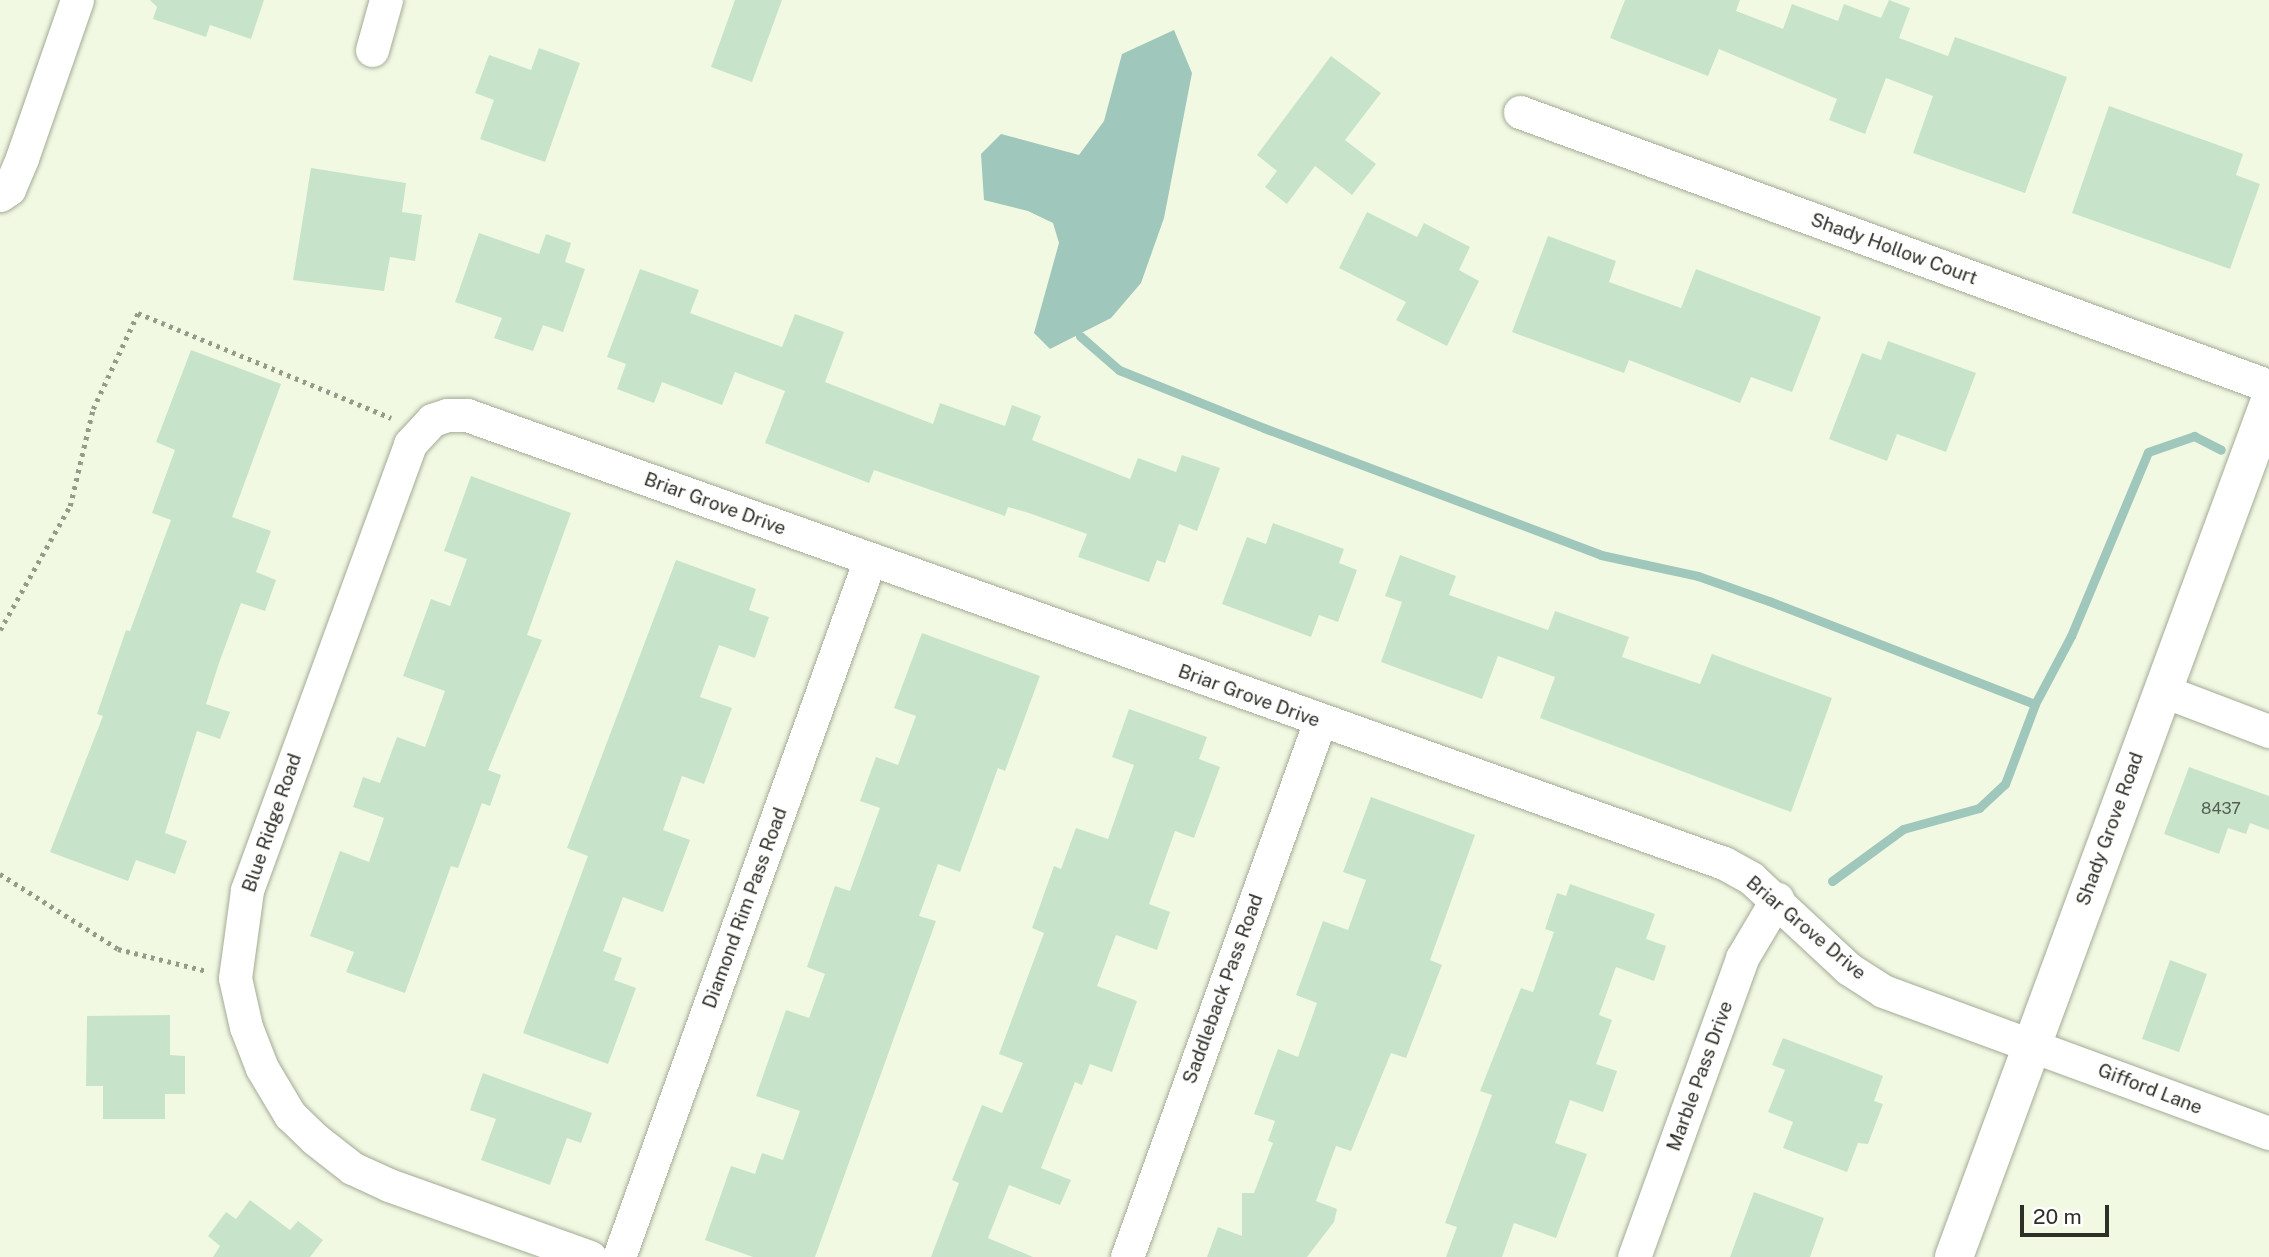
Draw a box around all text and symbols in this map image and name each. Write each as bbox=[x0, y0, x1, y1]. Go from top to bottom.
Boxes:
street label: Shady Hollow Court bbox=[1808, 208, 1980, 290]
street label: Briar Grove Drive bbox=[641, 468, 789, 540]
street label: Briar Grove Drive bbox=[1175, 660, 1323, 732]
street label: Shady Grove Road bbox=[2072, 749, 2148, 909]
street label: Blue Ridge Road bbox=[238, 751, 306, 895]
house number: 8437 bbox=[2201, 799, 2241, 819]
street label: Diamond Rim Pass Road bbox=[698, 804, 792, 1012]
street label: Briar Grove Drive bbox=[1741, 871, 1871, 985]
street label: Saddleback Pass Road bbox=[1178, 891, 1268, 1087]
street label: Marble Pass Drive bbox=[1662, 998, 1738, 1154]
street label: Gifford Lane bbox=[2095, 1059, 2205, 1119]
scale bar bbox=[2024, 1190, 2113, 1234]
text: 20 m bbox=[2033, 1204, 2082, 1229]

